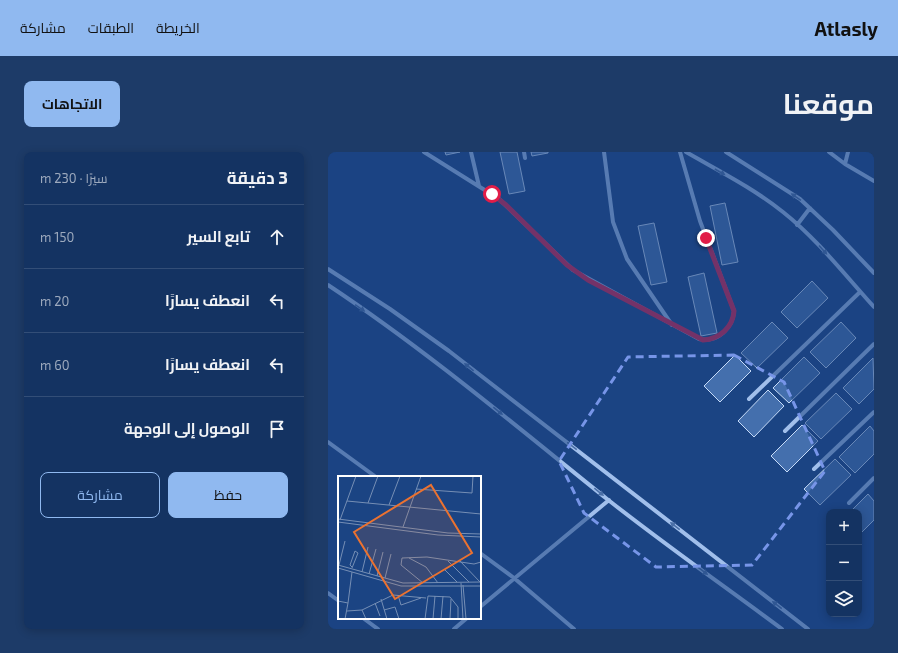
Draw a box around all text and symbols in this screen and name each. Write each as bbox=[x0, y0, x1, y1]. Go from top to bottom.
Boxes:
text: Atlasly bbox=[814, 17, 878, 40]
text: مشاركة bbox=[20, 19, 66, 36]
text: الطبقات bbox=[88, 19, 134, 36]
text: الخريطة bbox=[156, 19, 200, 36]
button: الاتجاهات bbox=[24, 81, 120, 127]
text: موقعنا bbox=[783, 86, 874, 120]
text: 3 دقيقة bbox=[227, 167, 288, 187]
one-way arrow bbox=[714, 168, 726, 175]
text: سيرًا · 230 m bbox=[40, 170, 108, 186]
route start bbox=[483, 185, 501, 203]
one-way arrow bbox=[791, 193, 802, 201]
icon: ahead bbox=[266, 226, 288, 248]
text: تابع السير bbox=[187, 227, 250, 245]
text: 150 m bbox=[40, 229, 74, 245]
route end bbox=[697, 229, 715, 247]
one-way arrow bbox=[818, 245, 828, 255]
icon: left bbox=[266, 290, 288, 312]
text: انعطف يسارًا bbox=[165, 291, 250, 309]
text: 20 m bbox=[40, 293, 69, 309]
one-way arrow bbox=[354, 304, 366, 311]
icon: left bbox=[266, 354, 288, 376]
text: انعطف يسارًا bbox=[165, 355, 250, 373]
text: 60 m bbox=[40, 357, 70, 373]
one-way arrow bbox=[463, 362, 474, 371]
one-way arrow bbox=[492, 406, 503, 415]
icon: arrive bbox=[266, 418, 288, 440]
text: الوصول إلى الوجهة bbox=[124, 419, 250, 437]
one-way arrow bbox=[566, 442, 577, 450]
button: مشاركة bbox=[40, 472, 160, 518]
button: حفظ bbox=[168, 472, 288, 518]
inset map bbox=[338, 476, 481, 619]
one-way arrow bbox=[593, 488, 604, 497]
map controls bbox=[826, 509, 862, 617]
button: + bbox=[826, 509, 862, 545]
one-way arrow bbox=[669, 521, 680, 530]
button: − bbox=[826, 545, 862, 581]
one-way arrow bbox=[697, 567, 708, 575]
button: layers bbox=[826, 581, 862, 617]
one-way arrow bbox=[772, 601, 783, 609]

